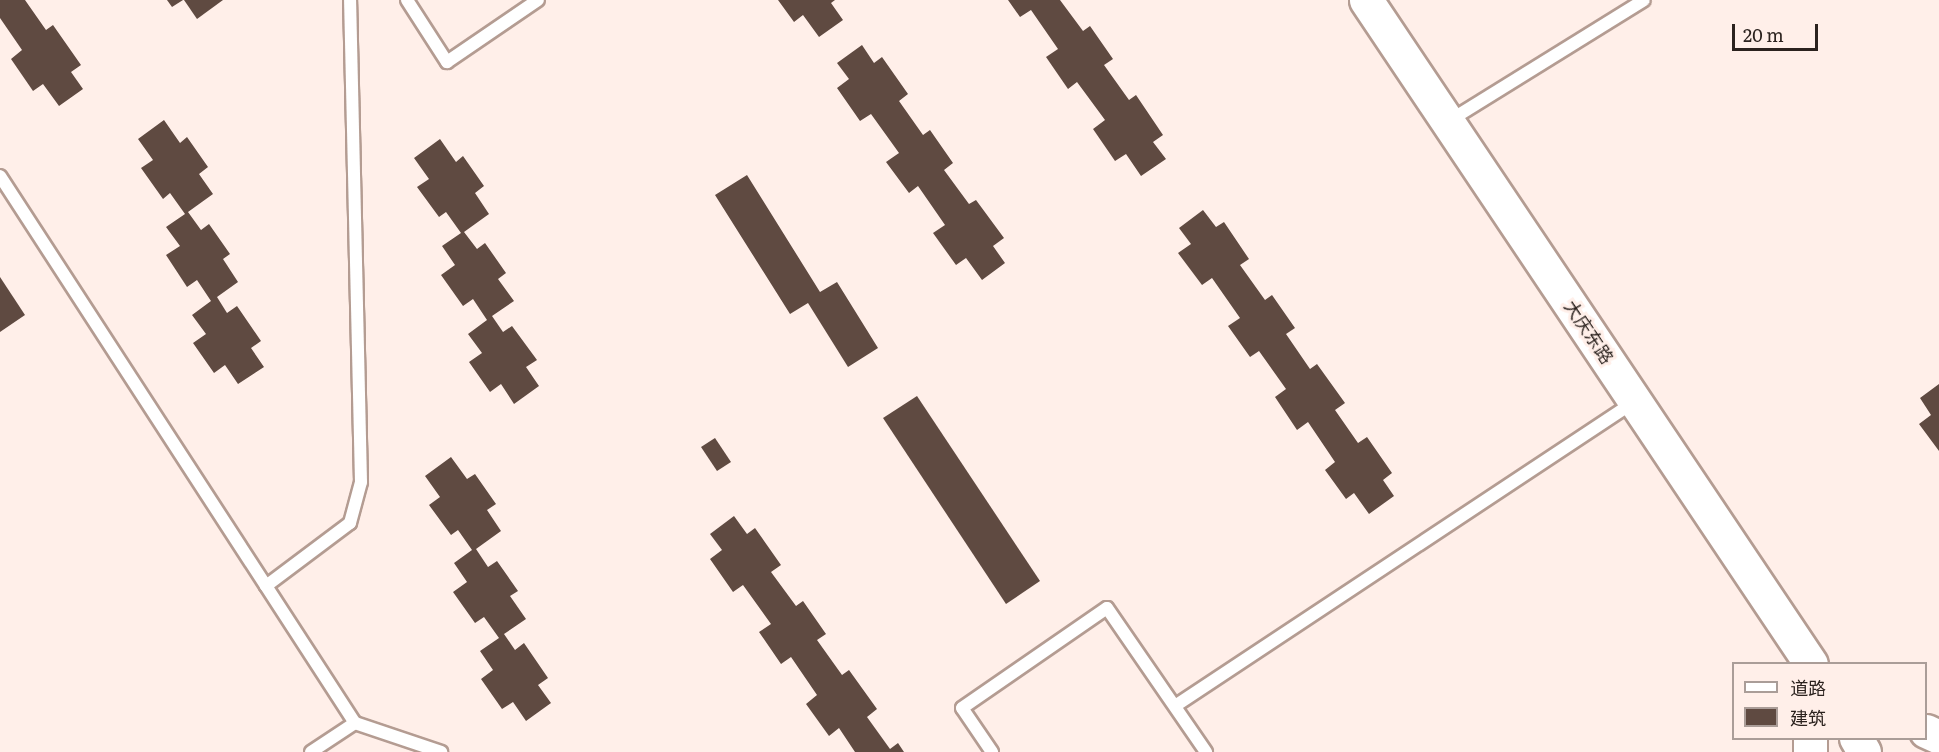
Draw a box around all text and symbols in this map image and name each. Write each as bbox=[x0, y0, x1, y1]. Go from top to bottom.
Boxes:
scale bar bbox=[1735, 12, 1820, 50]
text: 20 m bbox=[1743, 21, 1784, 48]
street label: 大庆东路 bbox=[1560, 296, 1618, 368]
legend bbox=[1732, 662, 1927, 740]
text: 道路 bbox=[1790, 674, 1826, 701]
text: 建筑 bbox=[1790, 704, 1826, 731]

